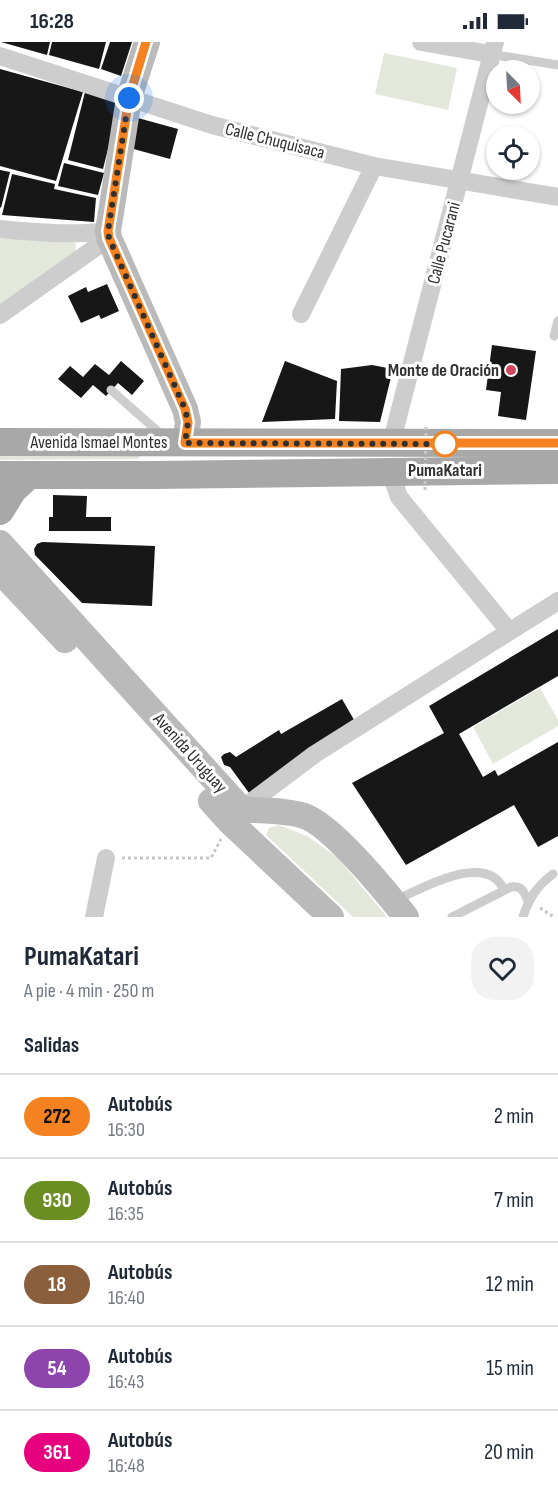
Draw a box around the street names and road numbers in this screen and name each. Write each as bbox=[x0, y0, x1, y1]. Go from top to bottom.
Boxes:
street label: Calle Chuquisaca bbox=[223, 119, 327, 164]
street label: Calle Pucarani bbox=[423, 200, 465, 286]
street label: Avenida Ismael Montes bbox=[30, 432, 167, 453]
street label: Avenida Uruguay bbox=[148, 708, 231, 797]

